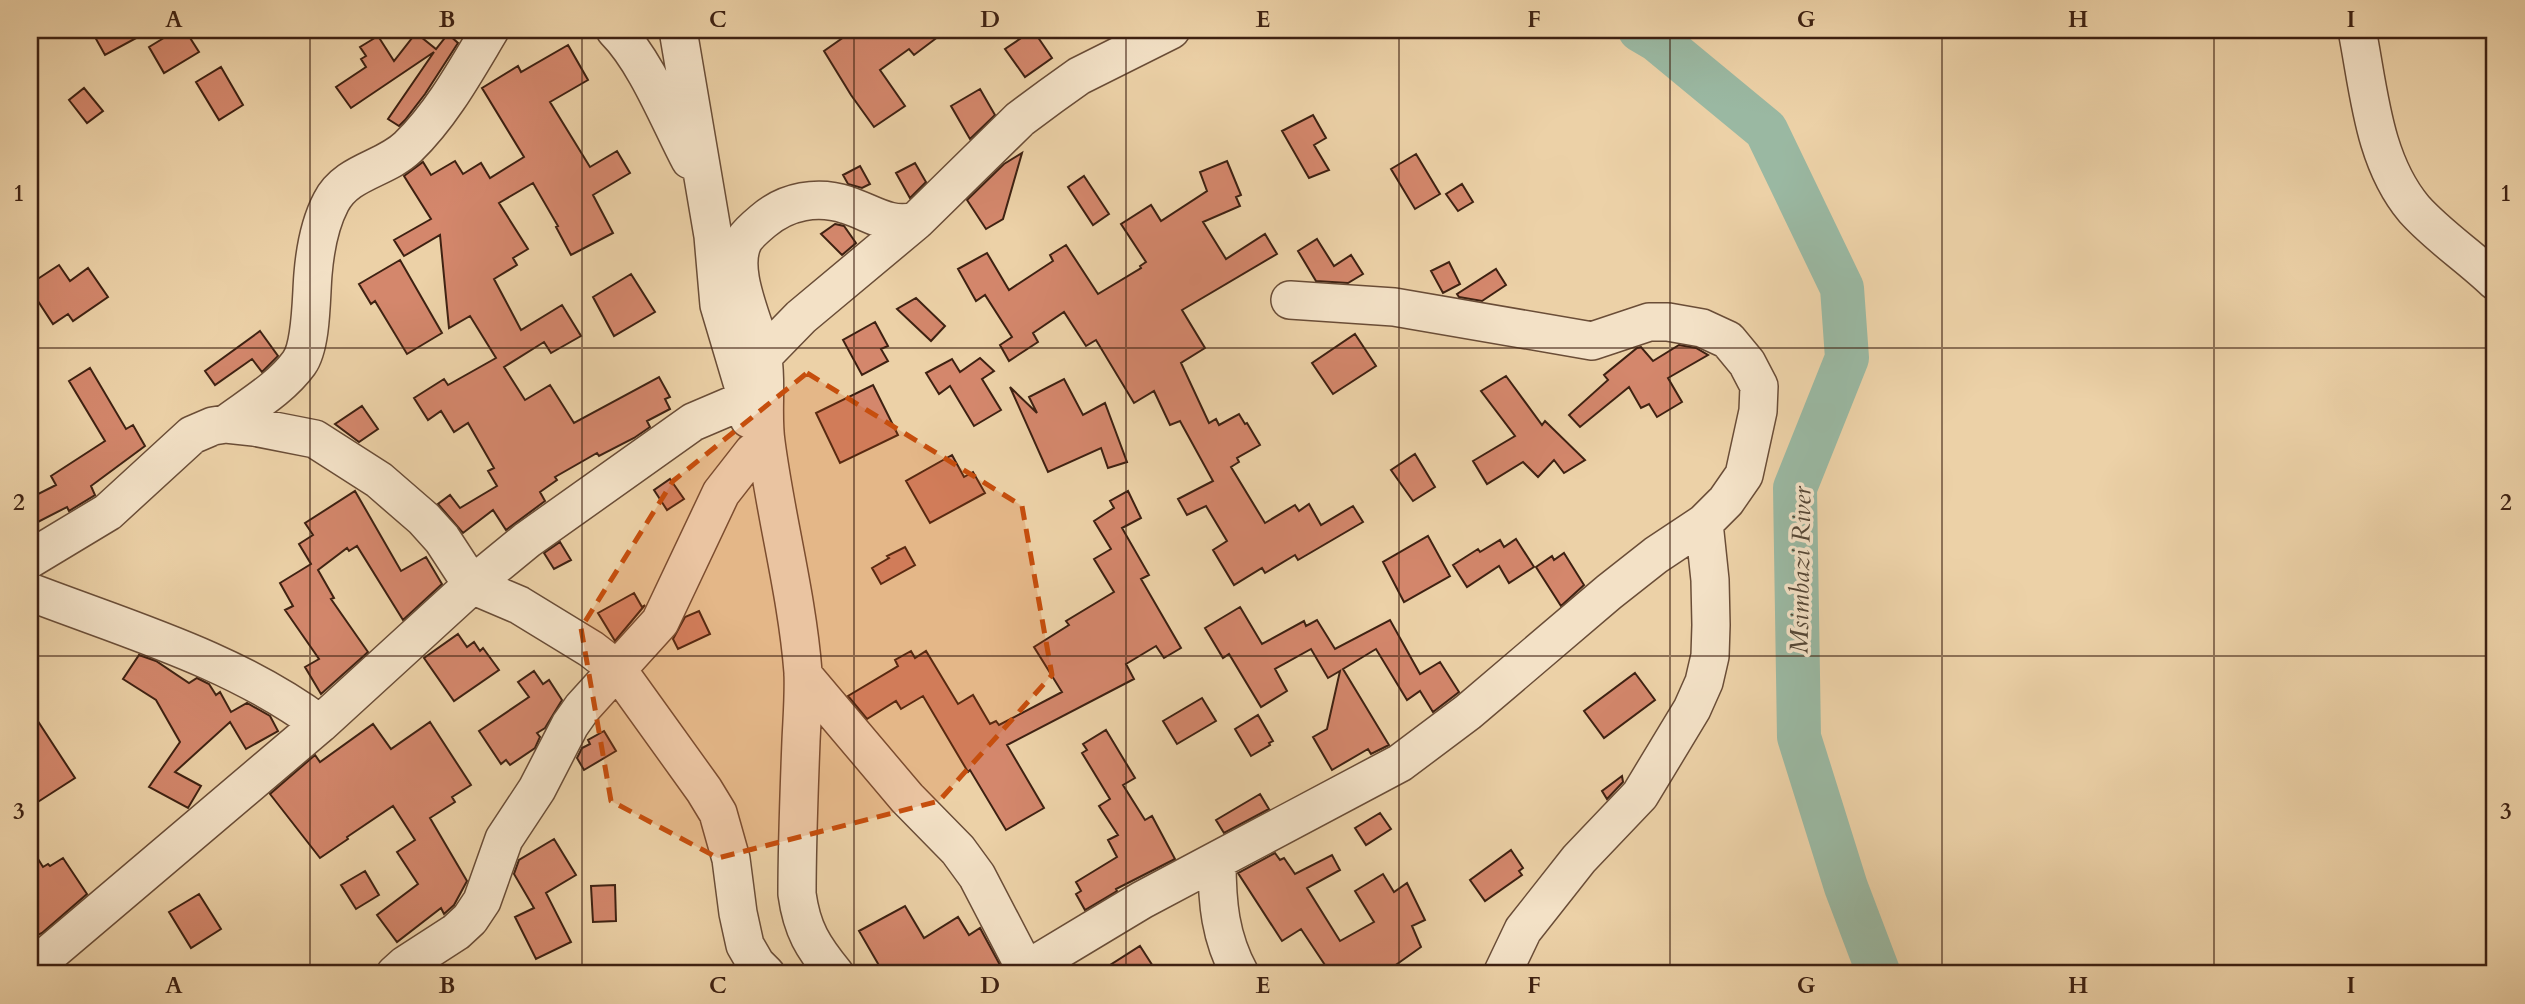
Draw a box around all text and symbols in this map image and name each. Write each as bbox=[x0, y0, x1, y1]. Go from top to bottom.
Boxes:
text: A bbox=[165, 4, 183, 35]
text: B bbox=[439, 4, 455, 35]
text: C bbox=[709, 4, 727, 35]
text: D bbox=[980, 4, 1000, 35]
text: E bbox=[1256, 4, 1270, 35]
text: F bbox=[1527, 4, 1541, 35]
text: G bbox=[1797, 4, 1816, 35]
text: H bbox=[2068, 4, 2088, 35]
text: I bbox=[2347, 4, 2355, 35]
text: 1 bbox=[13, 178, 25, 209]
text: 1 bbox=[2500, 178, 2512, 209]
water label: Msimbazi River bbox=[1782, 484, 1819, 654]
text: 2 bbox=[13, 487, 25, 518]
text: 2 bbox=[2500, 487, 2512, 518]
text: 3 bbox=[13, 796, 25, 827]
text: 3 bbox=[2500, 796, 2512, 827]
text: A bbox=[165, 970, 183, 1001]
text: B bbox=[439, 970, 455, 1001]
text: C bbox=[709, 970, 727, 1001]
text: D bbox=[980, 970, 1000, 1001]
text: E bbox=[1256, 970, 1270, 1001]
text: F bbox=[1527, 970, 1541, 1001]
text: G bbox=[1797, 970, 1816, 1001]
text: H bbox=[2068, 970, 2088, 1001]
text: I bbox=[2347, 970, 2355, 1001]

